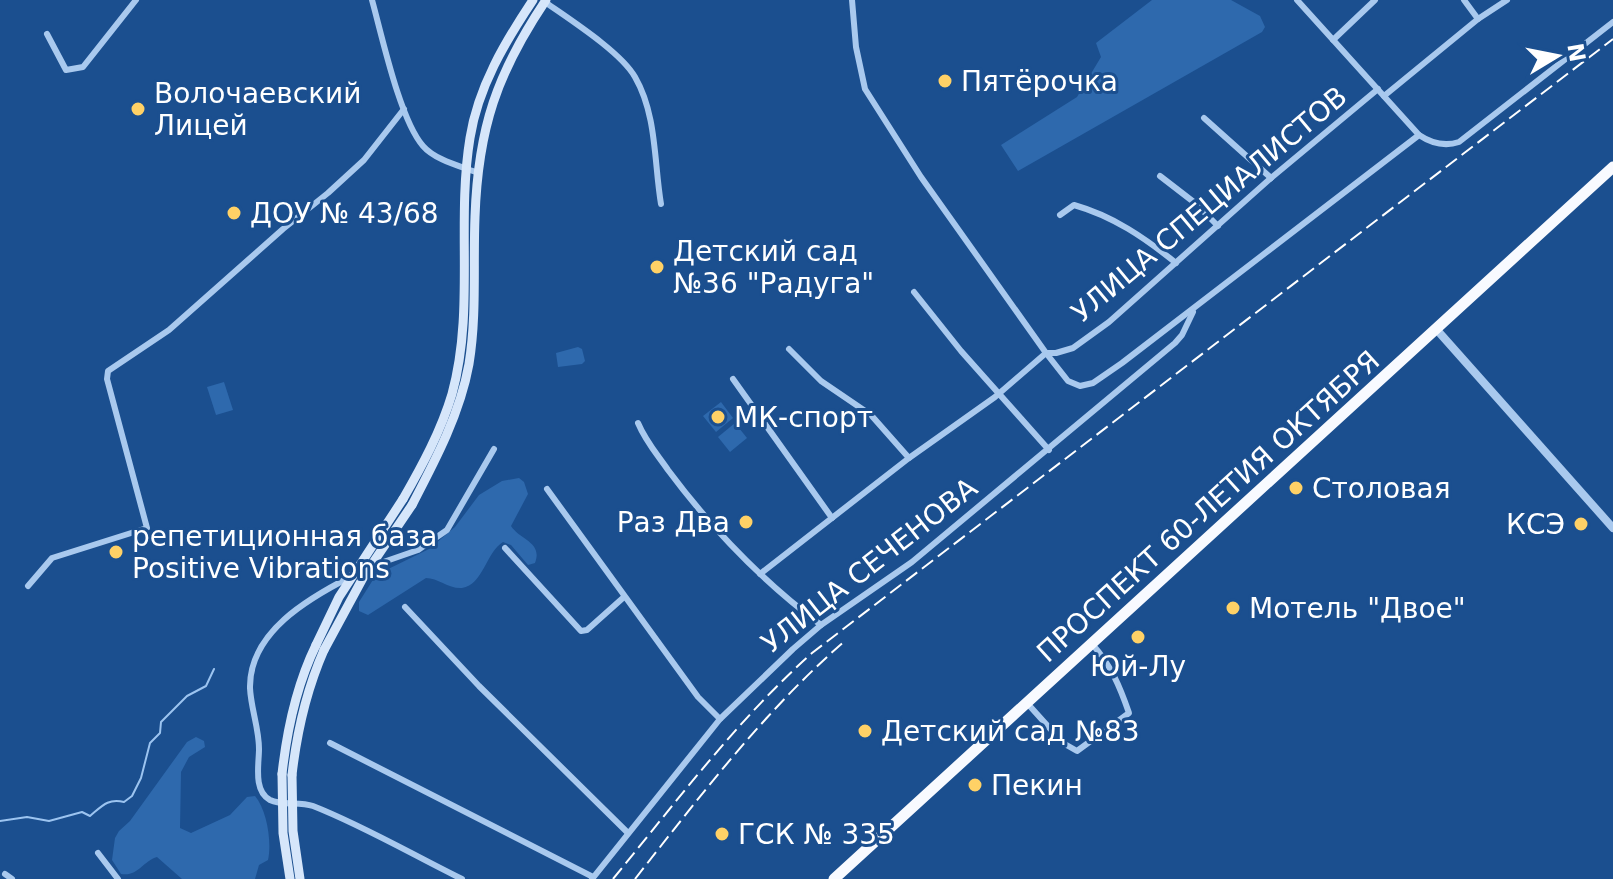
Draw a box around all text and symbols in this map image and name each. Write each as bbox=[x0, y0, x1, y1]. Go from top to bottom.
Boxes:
north arrow bbox=[1517, 16, 1597, 96]
text: N bbox=[1562, 41, 1590, 64]
place label: Пятёрочка bbox=[961, 65, 1118, 98]
marker: Пятёрочка bbox=[936, 72, 954, 90]
place label: Волочаевский Лицей bbox=[154, 77, 362, 142]
street label: УЛИЦА СПЕЦИАЛИСТОВ bbox=[1065, 80, 1354, 329]
marker: Волочаевский Лицей bbox=[129, 100, 147, 118]
place label: ДОУ № 43/68 bbox=[250, 197, 439, 230]
marker: ДОУ № 43/68 bbox=[225, 204, 243, 222]
place label: Детский сад №36 "Радуга" bbox=[673, 235, 874, 300]
marker: Детский сад №36 "Радуга" bbox=[648, 258, 666, 276]
street label: ПРОСПЕКТ 60-ЛЕТИЯ ОКТЯБРЯ bbox=[1030, 344, 1386, 669]
place label: МК-спорт bbox=[734, 401, 873, 434]
marker: МК-спорт bbox=[709, 408, 727, 426]
street label: УЛИЦА СЕЧЕНОВА bbox=[755, 471, 984, 660]
place label: Столовая bbox=[1312, 472, 1451, 505]
marker: Столовая bbox=[1287, 479, 1305, 497]
place label: Раз Два bbox=[617, 506, 730, 539]
place label: КСЭ bbox=[1506, 508, 1565, 541]
marker: Раз Два bbox=[737, 513, 755, 531]
marker: КСЭ bbox=[1572, 515, 1590, 533]
place label: репетиционная база Positive Vibrations bbox=[132, 520, 437, 585]
marker: репетиционная база Positive Vibrations bbox=[107, 543, 125, 561]
place label: Мотель "Двое" bbox=[1249, 592, 1466, 625]
marker: Мотель "Двое" bbox=[1224, 599, 1242, 617]
marker: Юй-Лу bbox=[1129, 628, 1147, 646]
place label: Юй-Лу bbox=[1090, 650, 1186, 683]
place label: Детский сад №83 bbox=[881, 715, 1140, 748]
marker: Детский сад №83 bbox=[856, 722, 874, 740]
place label: Пекин bbox=[991, 769, 1083, 802]
marker: Пекин bbox=[966, 776, 984, 794]
place label: ГСК № 335 bbox=[738, 818, 895, 851]
marker: ГСК № 335 bbox=[713, 825, 731, 843]

